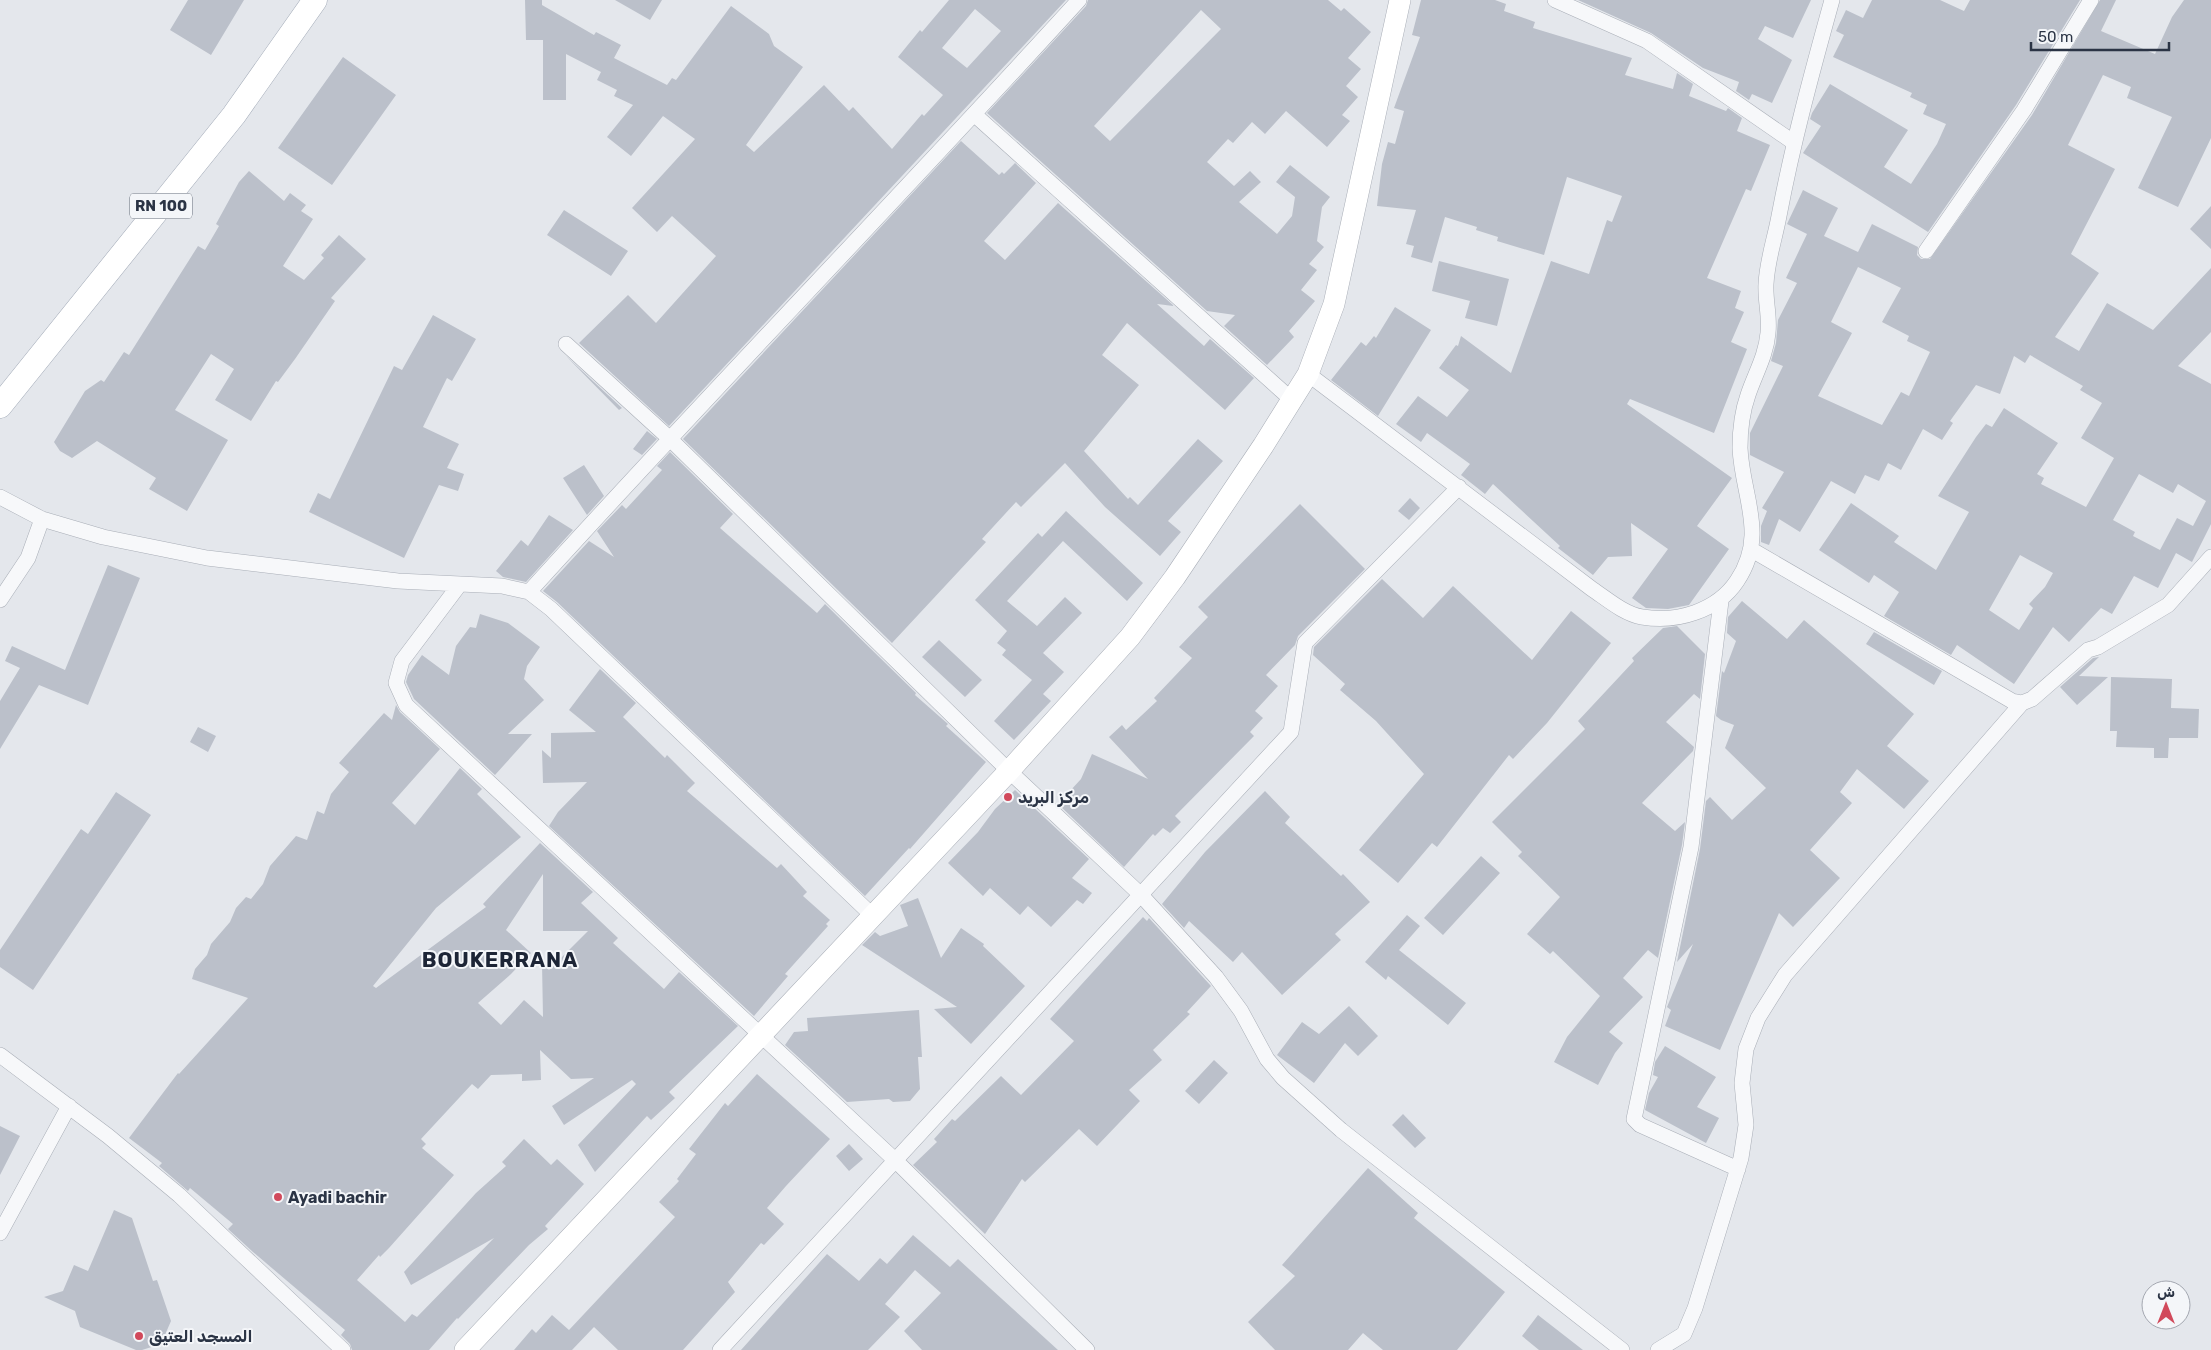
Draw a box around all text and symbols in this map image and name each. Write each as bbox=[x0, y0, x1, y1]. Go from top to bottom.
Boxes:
scale bar bbox=[2031, 20, 2168, 52]
text: 50 m bbox=[2038, 28, 2073, 46]
road number: RN 100 bbox=[130, 194, 192, 218]
place label: مركز البريد bbox=[1018, 788, 1089, 807]
marker: مركز البريد bbox=[1002, 791, 1014, 803]
district label: BOUKERRANA bbox=[422, 947, 578, 972]
place label: Ayadi bachir bbox=[288, 1188, 387, 1207]
marker: Ayadi bachir bbox=[272, 1191, 284, 1203]
north arrow bbox=[2141, 1280, 2191, 1330]
text: ش bbox=[2157, 1284, 2175, 1301]
place label: المسجد العتيق bbox=[149, 1327, 253, 1346]
marker: المسجد العتيق bbox=[133, 1330, 145, 1342]

